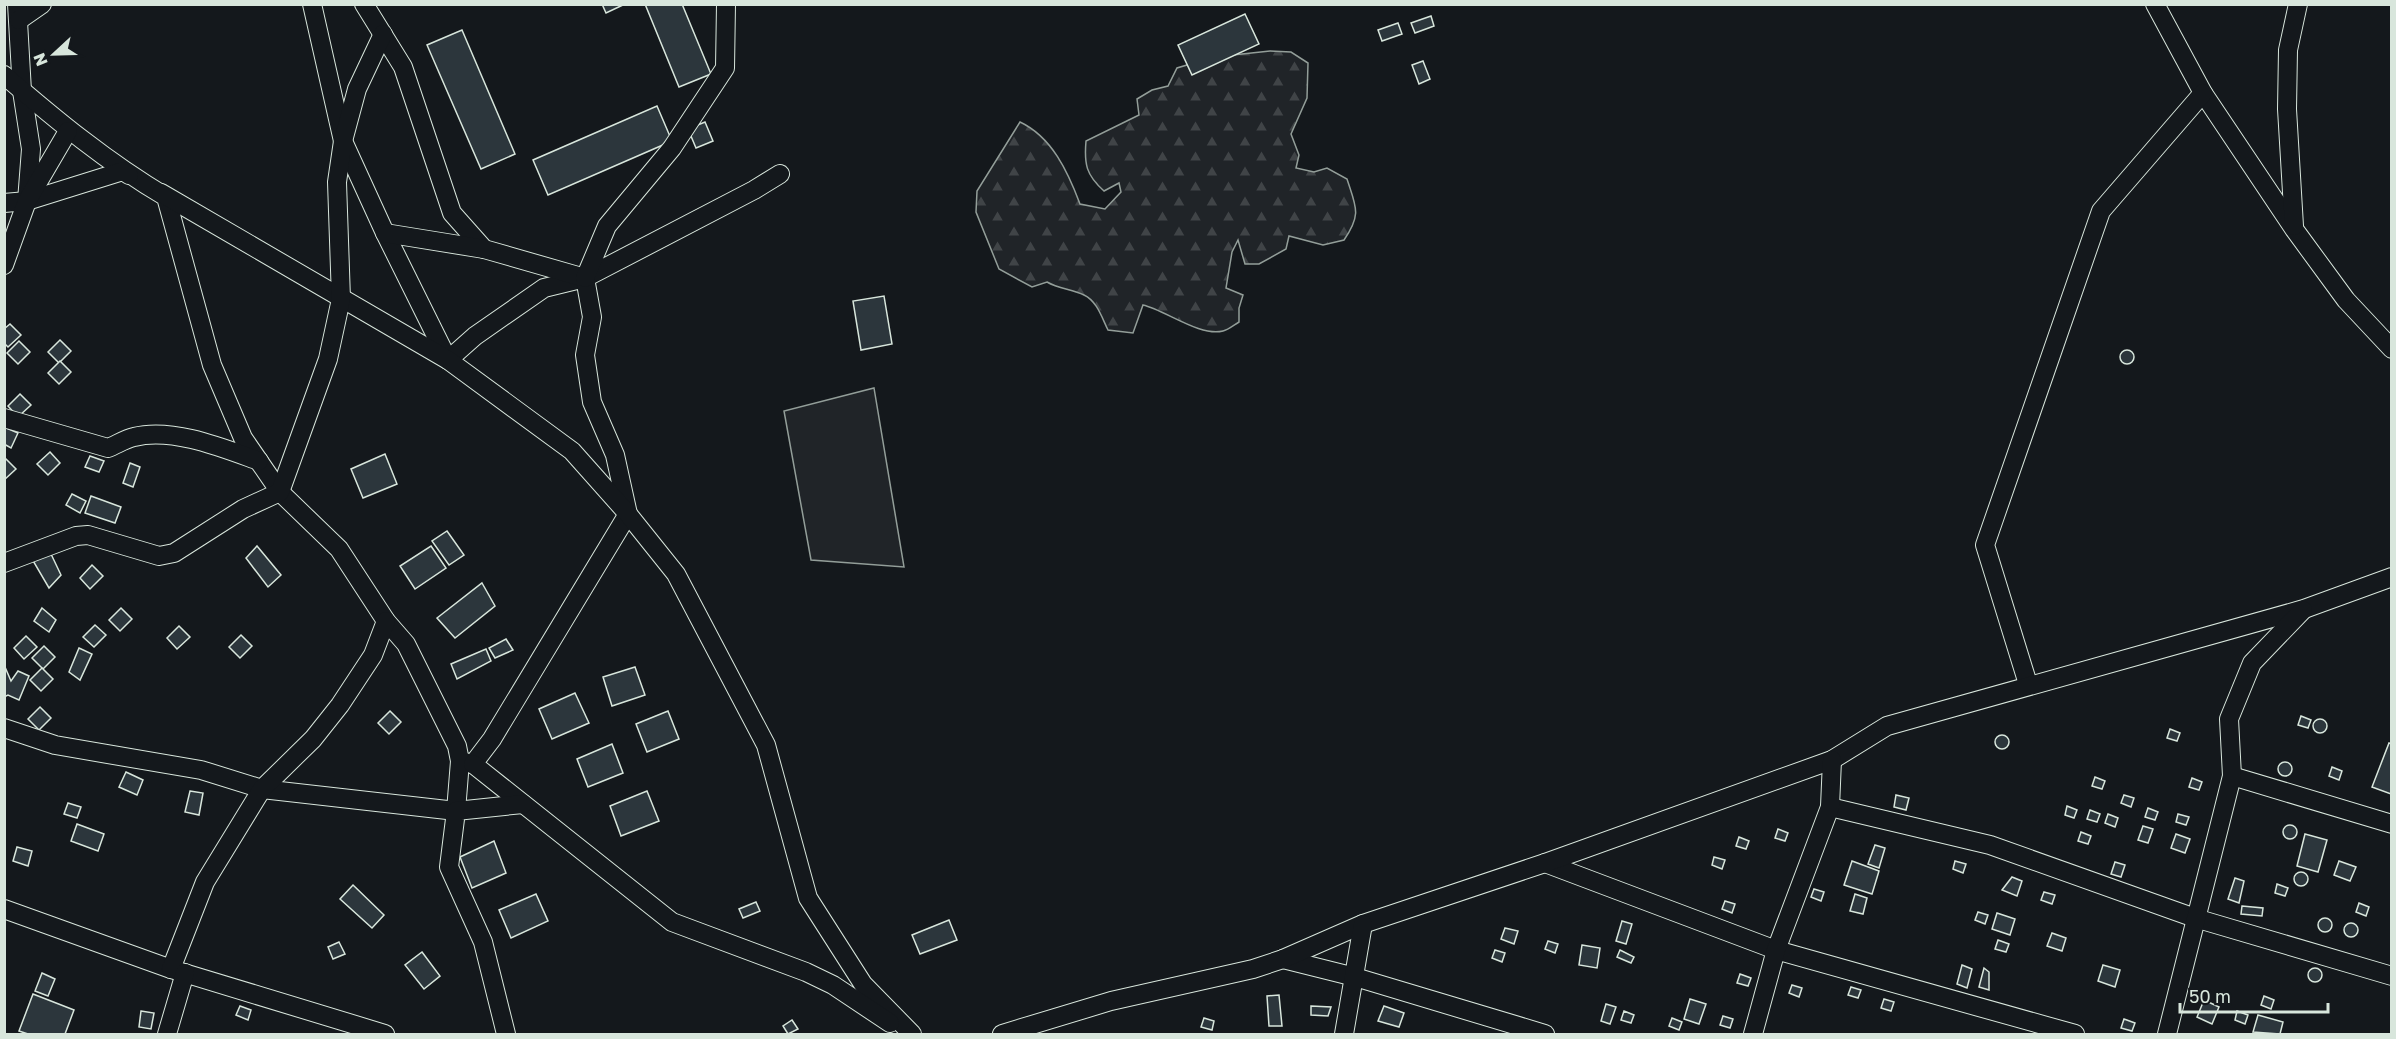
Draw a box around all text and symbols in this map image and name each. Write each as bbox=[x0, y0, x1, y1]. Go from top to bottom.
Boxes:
north arrow bbox=[24, 24, 84, 84]
text: N bbox=[29, 50, 52, 69]
scale bar bbox=[2180, 976, 2328, 1014]
text: 50 m bbox=[2189, 985, 2231, 1007]

